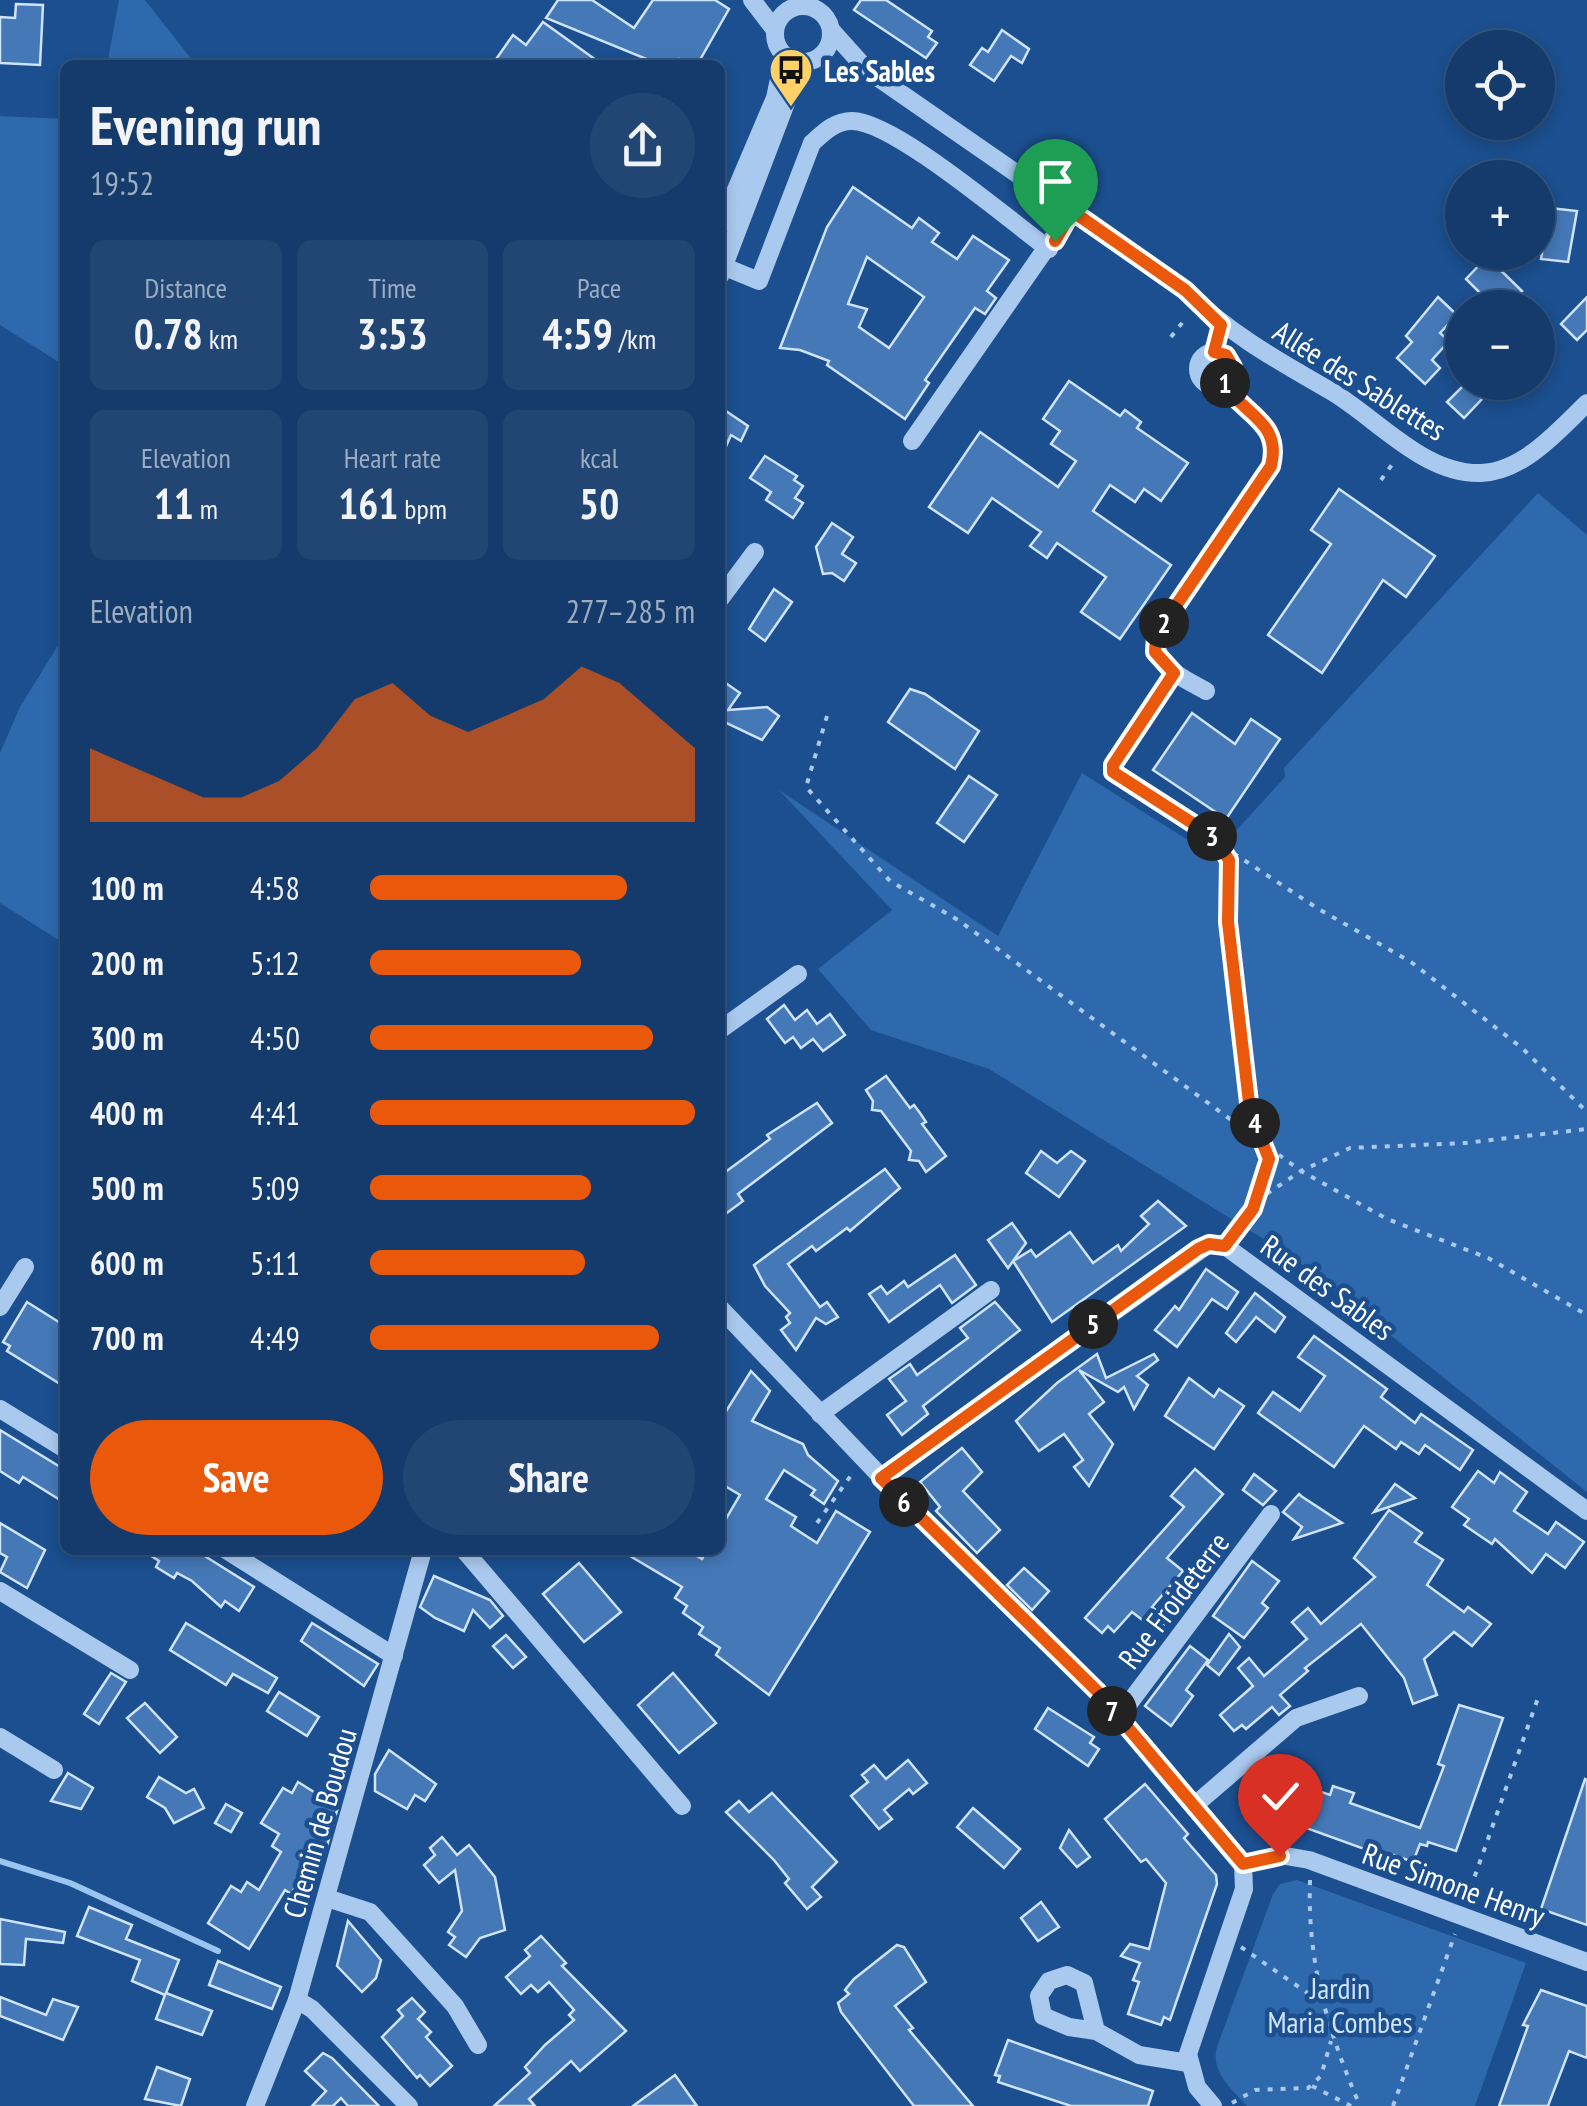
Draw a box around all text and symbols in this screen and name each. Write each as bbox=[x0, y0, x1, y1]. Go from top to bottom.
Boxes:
map controls bbox=[1445, 30, 1555, 400]
button: locate bbox=[1445, 30, 1555, 140]
bus stop icon: Les Sables bbox=[768, 47, 814, 108]
place label: Les Sables bbox=[824, 51, 935, 90]
text: Evening run bbox=[90, 89, 322, 160]
button: share bbox=[590, 93, 695, 198]
pin bbox=[1013, 139, 1098, 242]
icon: arrive bbox=[1028, 154, 1083, 209]
button: + bbox=[1445, 160, 1555, 270]
text: 19:52 bbox=[90, 162, 154, 204]
text: Distance bbox=[145, 269, 227, 306]
text: Time bbox=[368, 269, 417, 306]
text: Pace bbox=[577, 269, 621, 306]
button: − bbox=[1445, 290, 1555, 400]
text: 0.78 bbox=[134, 306, 203, 361]
text: 3:53 bbox=[357, 306, 428, 361]
text: 4:59 bbox=[542, 306, 613, 361]
street label: Allée des Sablettes bbox=[1266, 311, 1454, 449]
text: km bbox=[203, 320, 238, 357]
text: /km bbox=[613, 320, 656, 357]
pin: 1 bbox=[1200, 358, 1250, 408]
text: 1 bbox=[1218, 364, 1232, 401]
text: Elevation bbox=[141, 439, 231, 476]
text: Heart rate bbox=[344, 439, 441, 476]
text: kcal bbox=[580, 439, 618, 476]
text: 11 bbox=[154, 476, 194, 531]
text: 161 bbox=[338, 476, 398, 531]
text: 50 bbox=[579, 476, 619, 531]
text: m bbox=[194, 490, 218, 527]
text: bpm bbox=[398, 490, 447, 527]
text: Elevation bbox=[90, 590, 193, 632]
text: 277–285 m bbox=[566, 590, 695, 632]
pin: 2 bbox=[1139, 598, 1189, 648]
text: 2 bbox=[1157, 604, 1171, 641]
pin: 3 bbox=[1187, 811, 1237, 861]
text: 3 bbox=[1205, 817, 1219, 854]
text: 100 m bbox=[90, 867, 164, 909]
text: 4:58 bbox=[250, 867, 300, 909]
text: 200 m bbox=[90, 942, 164, 984]
text: 5:12 bbox=[250, 942, 300, 984]
text: 300 m bbox=[90, 1017, 164, 1059]
text: 4:50 bbox=[250, 1017, 300, 1059]
text: 400 m bbox=[90, 1092, 164, 1134]
text: 4:41 bbox=[250, 1092, 300, 1134]
pin: 4 bbox=[1230, 1098, 1280, 1148]
text: 4 bbox=[1248, 1104, 1262, 1141]
text: 500 m bbox=[90, 1167, 164, 1209]
text: 5:09 bbox=[250, 1167, 300, 1209]
street label: Rue des Sables bbox=[1254, 1226, 1402, 1348]
text: 600 m bbox=[90, 1242, 164, 1284]
text: 5:11 bbox=[250, 1242, 300, 1284]
pin: 5 bbox=[1068, 1299, 1118, 1349]
text: 5 bbox=[1086, 1305, 1100, 1342]
text: 700 m bbox=[90, 1317, 164, 1359]
text: 4:49 bbox=[250, 1317, 300, 1359]
button: Save bbox=[90, 1420, 383, 1535]
button: Share bbox=[403, 1420, 695, 1535]
pin: 6 bbox=[879, 1477, 929, 1527]
text: 6 bbox=[897, 1483, 911, 1520]
street label: Rue Froideterre bbox=[1109, 1524, 1237, 1676]
pin: 7 bbox=[1087, 1686, 1137, 1736]
text: 7 bbox=[1105, 1692, 1119, 1729]
street label: Chemin de Boudou bbox=[273, 1724, 365, 1922]
pin bbox=[1238, 1754, 1323, 1857]
icon: check bbox=[1253, 1769, 1308, 1824]
street label: Rue Simone Henry bbox=[1358, 1833, 1551, 1935]
park label: Jardin Maria Combes bbox=[1267, 1968, 1413, 2041]

